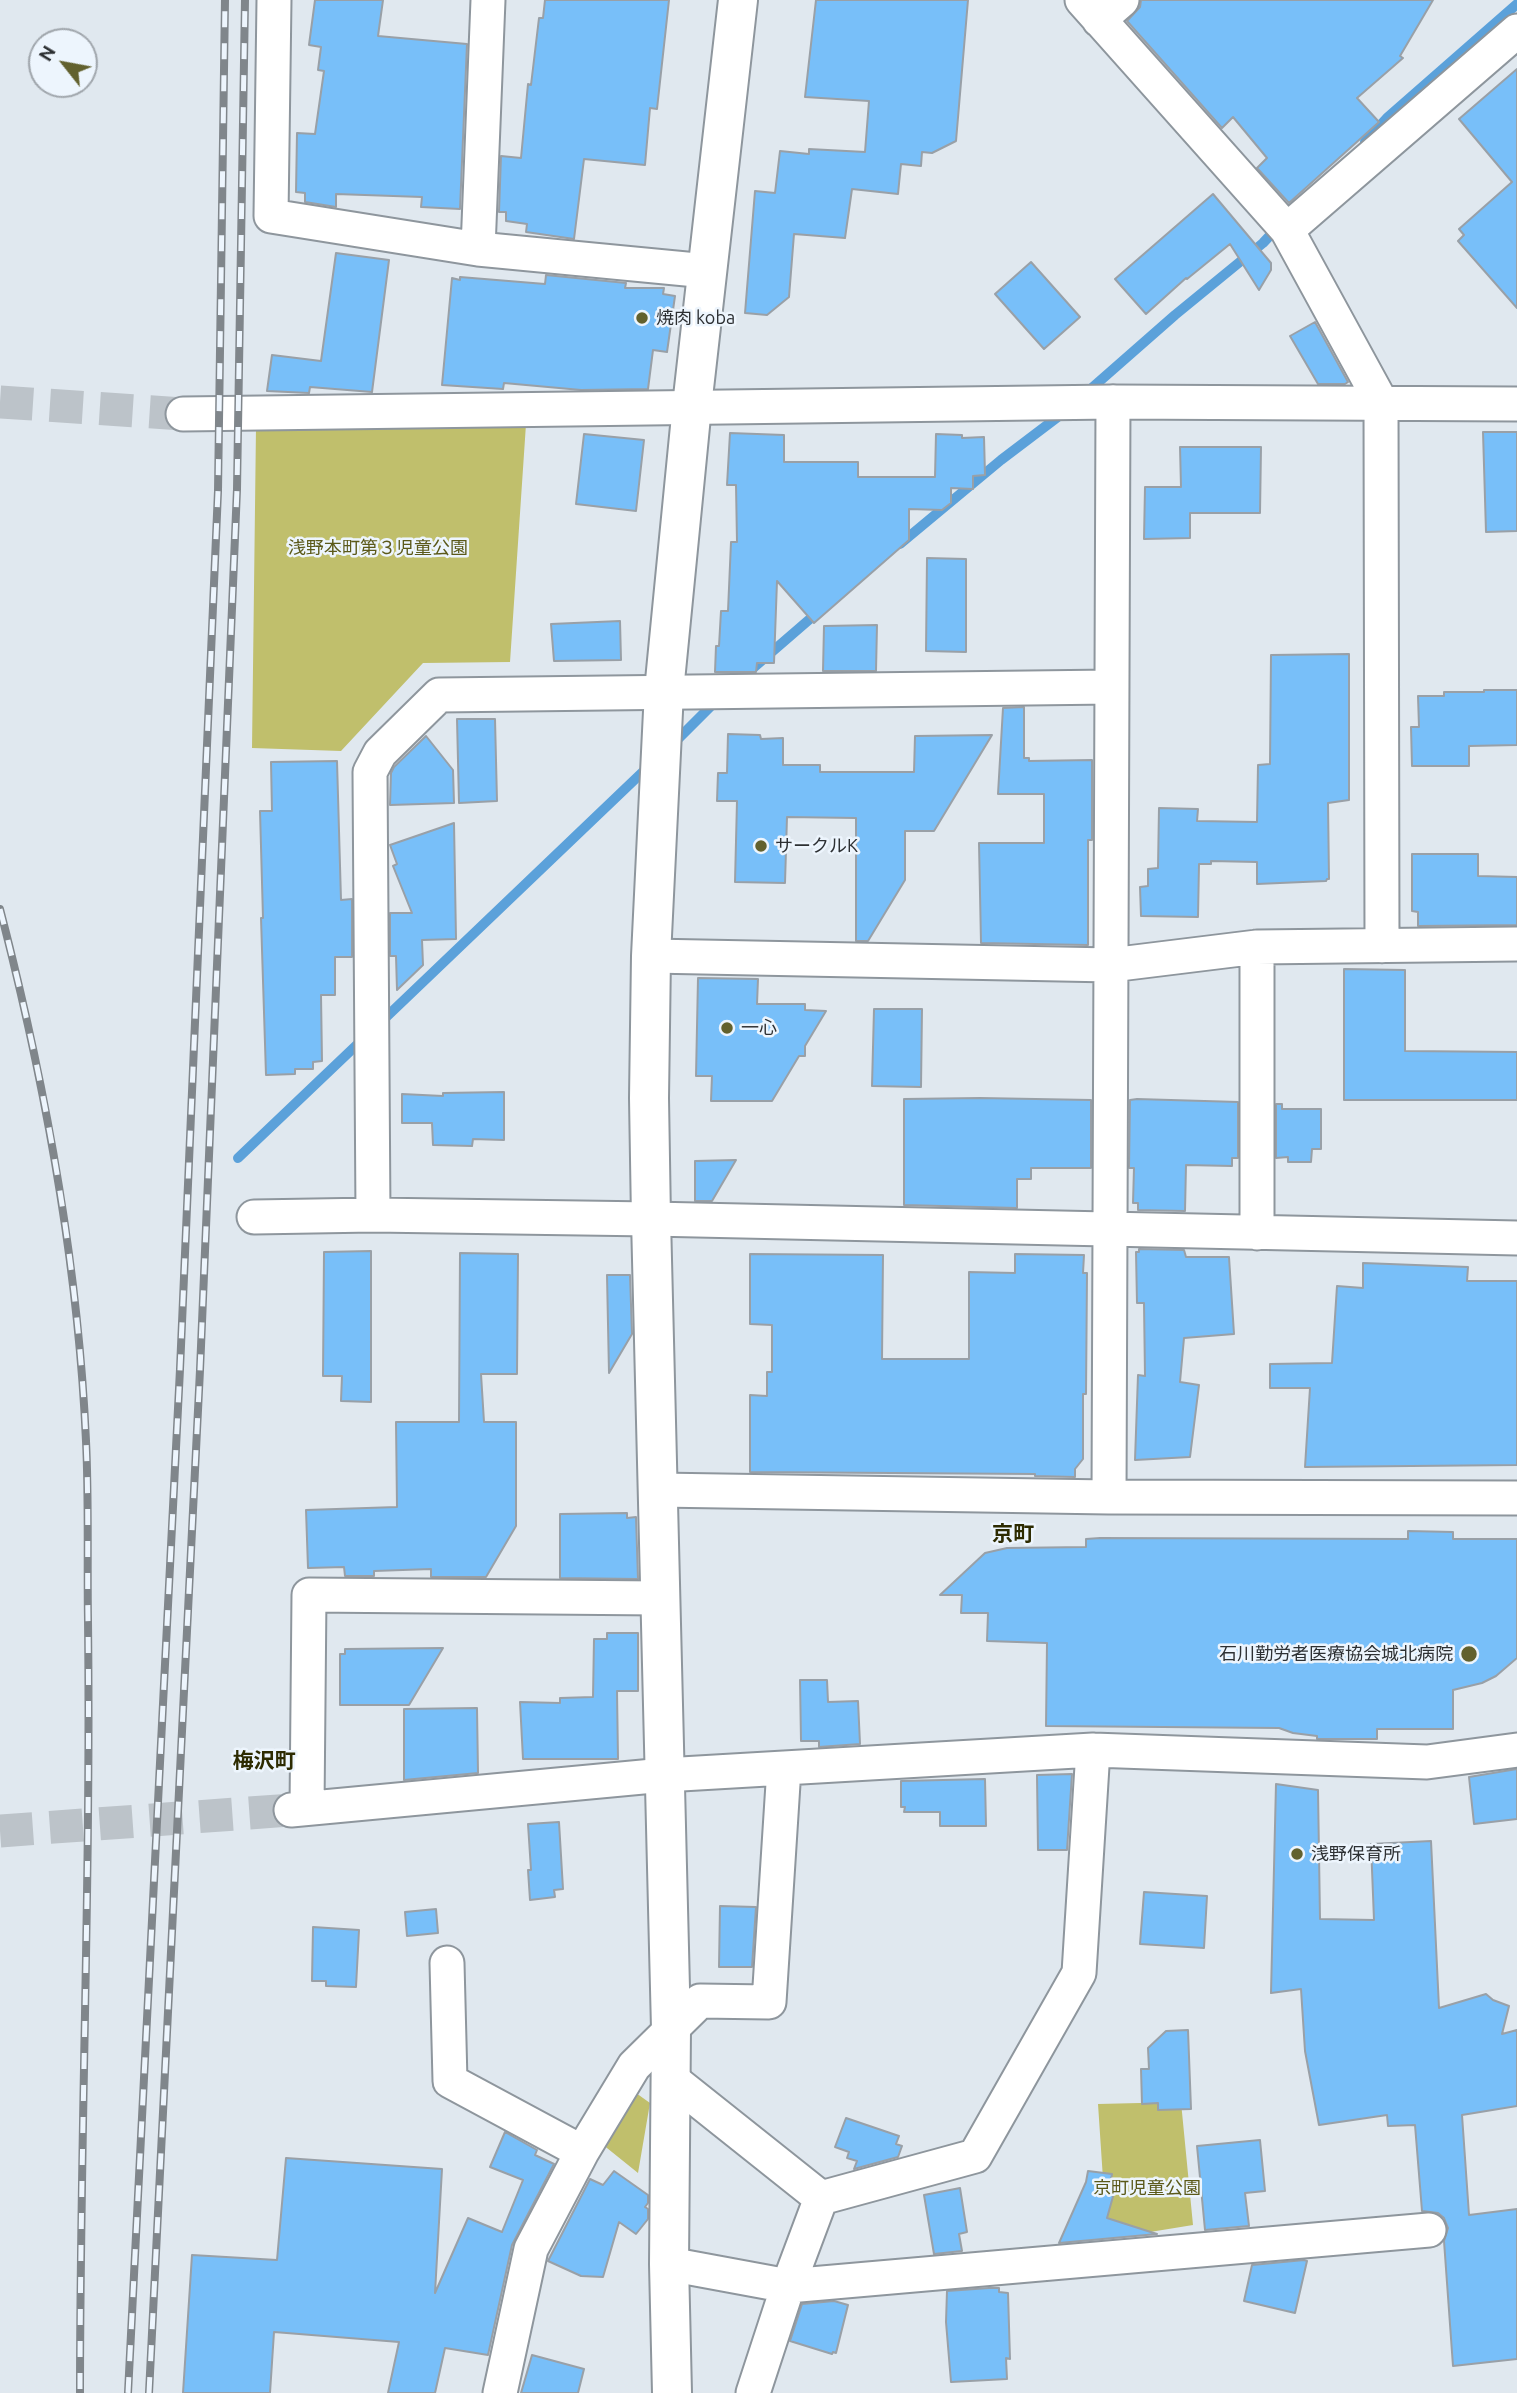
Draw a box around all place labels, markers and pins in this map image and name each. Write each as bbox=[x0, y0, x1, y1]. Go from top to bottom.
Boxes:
place label: 焼肉 koba bbox=[656, 307, 735, 329]
marker: 焼肉 koba bbox=[634, 310, 650, 326]
place label: サークルK bbox=[775, 835, 858, 857]
marker: サークルK bbox=[753, 838, 769, 854]
place label: 一心 bbox=[741, 1017, 777, 1039]
marker: 一心 bbox=[719, 1020, 735, 1036]
place label: 石川勤労者医療協会城北病院 bbox=[1219, 1643, 1453, 1665]
marker: 石川勤労者医療協会城北病院 bbox=[1459, 1644, 1479, 1664]
place label: 浅野保育所 bbox=[1311, 1843, 1401, 1865]
marker: 浅野保育所 bbox=[1289, 1846, 1305, 1862]

